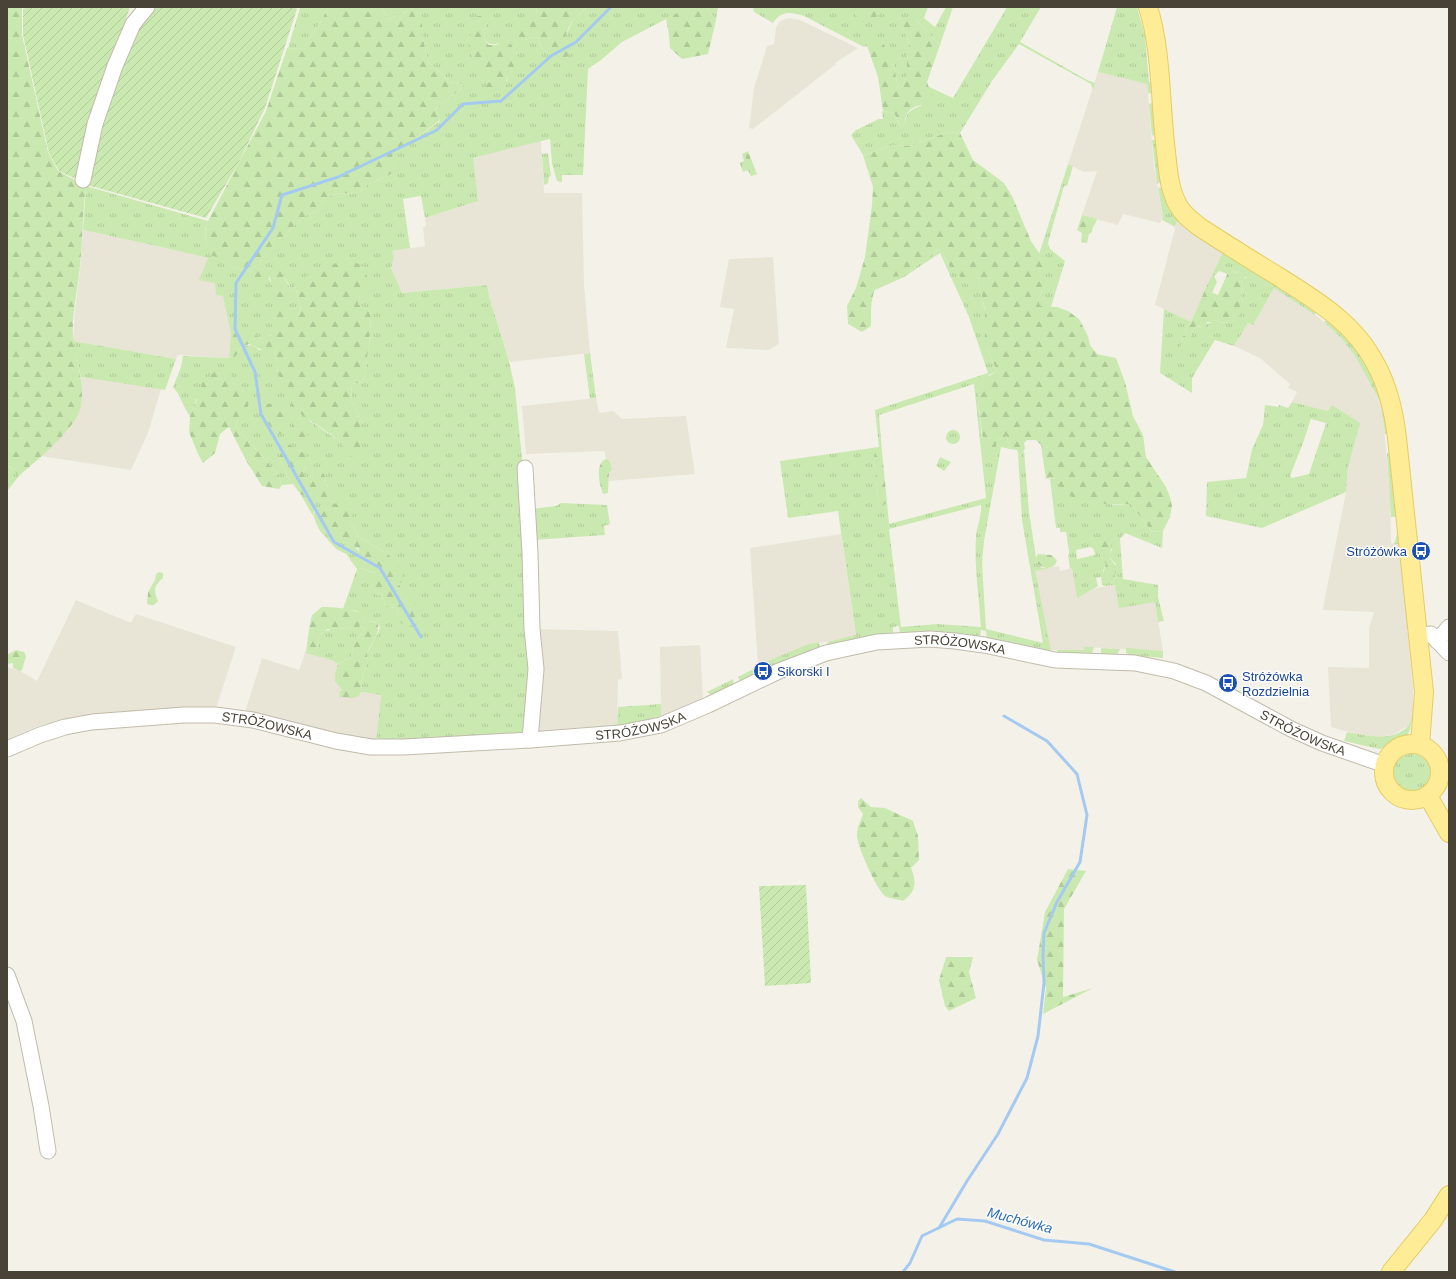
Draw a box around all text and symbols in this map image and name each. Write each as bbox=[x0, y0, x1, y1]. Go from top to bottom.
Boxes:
bus stop icon: Stróżówka bbox=[1410, 540, 1432, 562]
place label: Stróżówka bbox=[1346, 544, 1408, 559]
street label: STRÓŻOWSKA bbox=[913, 631, 1007, 657]
bus stop icon: Sikorski I bbox=[752, 660, 774, 682]
place label: Sikorski I bbox=[777, 664, 830, 679]
place label: Stróżówka Rozdzielnia bbox=[1242, 669, 1310, 699]
bus stop icon: Stróżówka Rozdzielnia bbox=[1217, 672, 1239, 694]
street label: STRÓŻOWSKA bbox=[1258, 706, 1348, 758]
street label: STRÓŻOWSKA bbox=[221, 708, 314, 742]
street label: STRÓŻOWSKA bbox=[594, 708, 688, 742]
water label: Muchówka bbox=[986, 1204, 1055, 1236]

